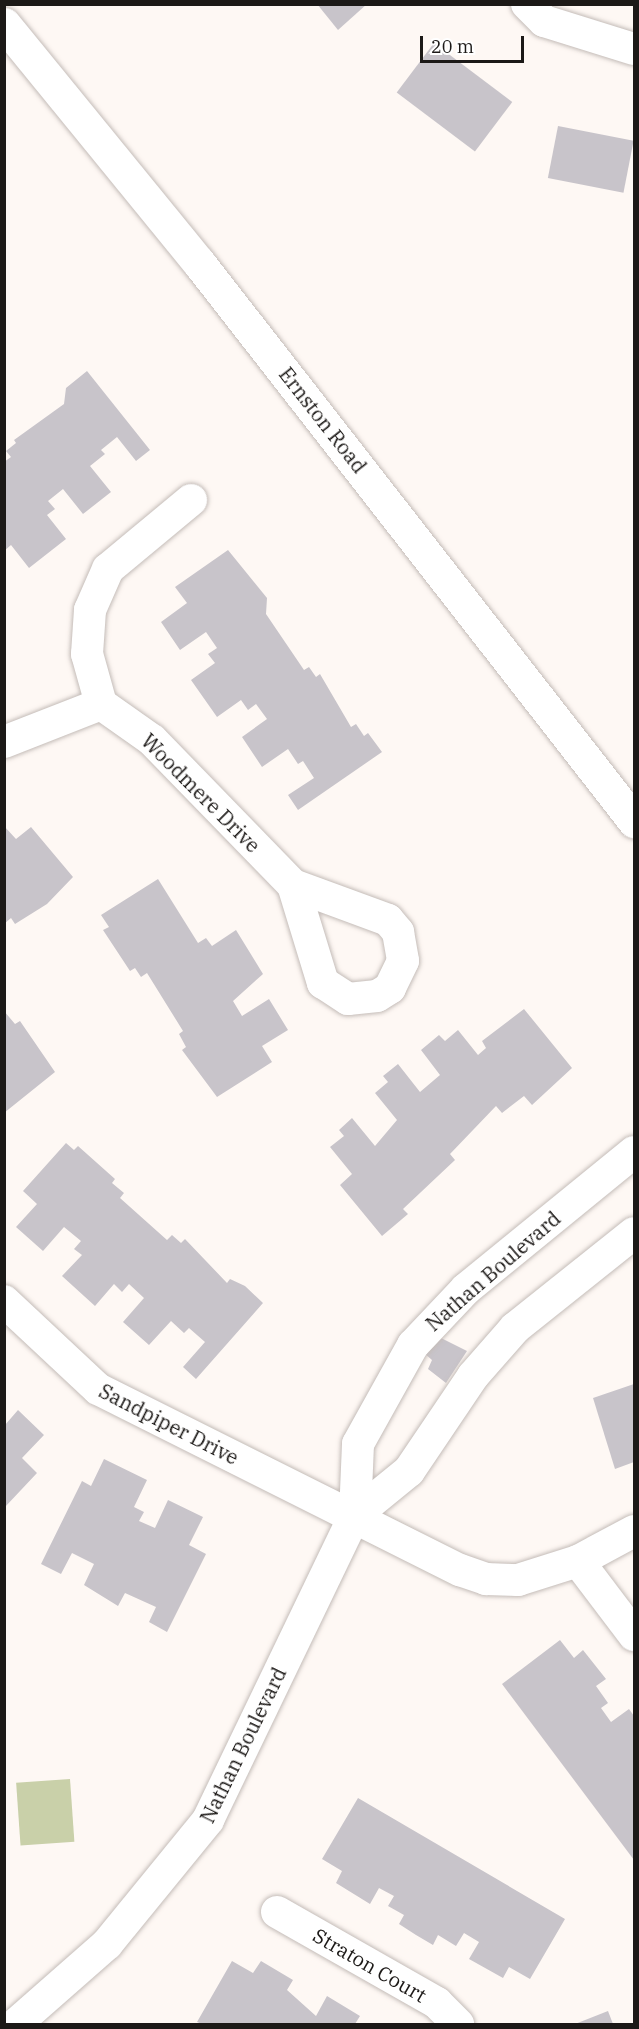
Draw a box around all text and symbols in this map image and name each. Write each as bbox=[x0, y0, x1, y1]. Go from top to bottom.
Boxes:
scale bar bbox=[423, 24, 526, 62]
text: 20 m bbox=[431, 35, 474, 58]
street label: Ernston Road bbox=[274, 362, 372, 478]
street label: Woodmere Drive bbox=[137, 729, 265, 857]
street label: Nathan Boulevard bbox=[421, 1206, 565, 1336]
street label: Sandpiper Drive bbox=[95, 1379, 243, 1469]
street label: Nathan Boulevard bbox=[195, 1663, 291, 1827]
street label: Straton Court bbox=[309, 1923, 431, 2007]

